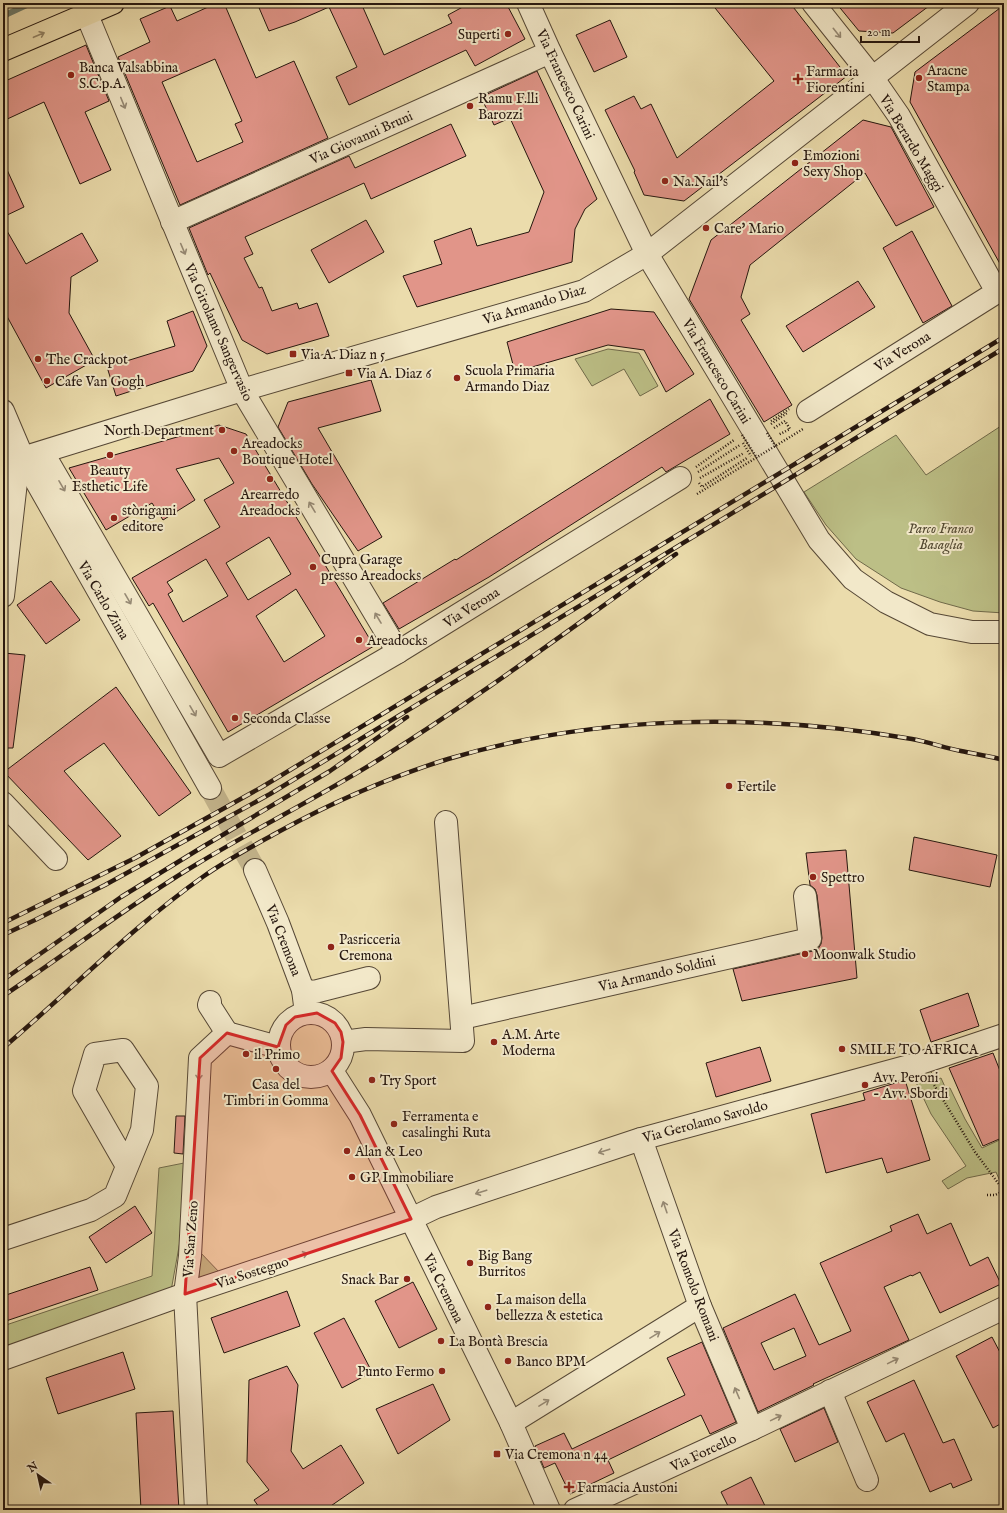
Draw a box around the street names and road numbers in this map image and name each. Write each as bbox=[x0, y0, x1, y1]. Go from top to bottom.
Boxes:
street label: Via Francesco Carini bbox=[531, 26, 599, 143]
street label: Via Berardo Maggi bbox=[875, 91, 947, 196]
street label: Via Giovanni Bruni bbox=[306, 107, 416, 169]
street label: Via Girolamo Sangervasio bbox=[179, 260, 257, 405]
street label: Via Armando Diaz bbox=[480, 281, 588, 329]
street label: Via Francesco Carini bbox=[677, 315, 755, 428]
street label: Via Verona bbox=[870, 327, 935, 377]
street label: Via Carlo Zima bbox=[73, 557, 133, 644]
street label: Via Verona bbox=[439, 583, 504, 633]
street label: Via Cremona bbox=[261, 901, 305, 980]
street label: Via Armando Soldini bbox=[596, 952, 718, 996]
street label: Via Gerolamo Savoldo bbox=[640, 1096, 770, 1148]
street label: Via San Zeno bbox=[179, 1200, 203, 1279]
street label: Via Romolo Romani bbox=[663, 1226, 723, 1344]
street label: Via Cremona bbox=[418, 1250, 468, 1327]
street label: Via Sostegno bbox=[213, 1253, 291, 1293]
street label: Via Forcello bbox=[667, 1430, 740, 1476]

